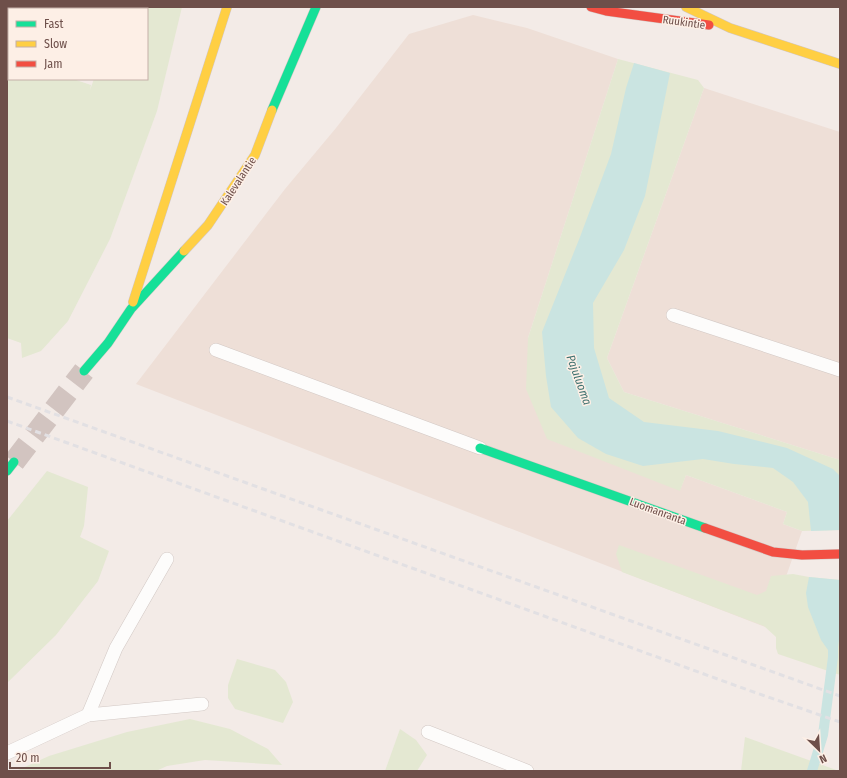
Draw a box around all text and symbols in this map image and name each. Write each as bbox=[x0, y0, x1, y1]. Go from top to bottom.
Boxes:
legend bbox=[8, 8, 148, 80]
street label: Ruukintie bbox=[662, 13, 706, 32]
text: Fast bbox=[44, 17, 63, 31]
text: Slow bbox=[44, 37, 67, 51]
text: Jam bbox=[44, 57, 62, 71]
street label: Kalevalantie bbox=[218, 155, 259, 208]
water label: Pajuluoma bbox=[563, 353, 595, 407]
street label: Luomanranta bbox=[628, 495, 688, 528]
north arrow bbox=[799, 730, 839, 770]
scale bar bbox=[10, 744, 110, 770]
text: 20 m bbox=[16, 751, 40, 765]
text: N bbox=[817, 751, 829, 766]

